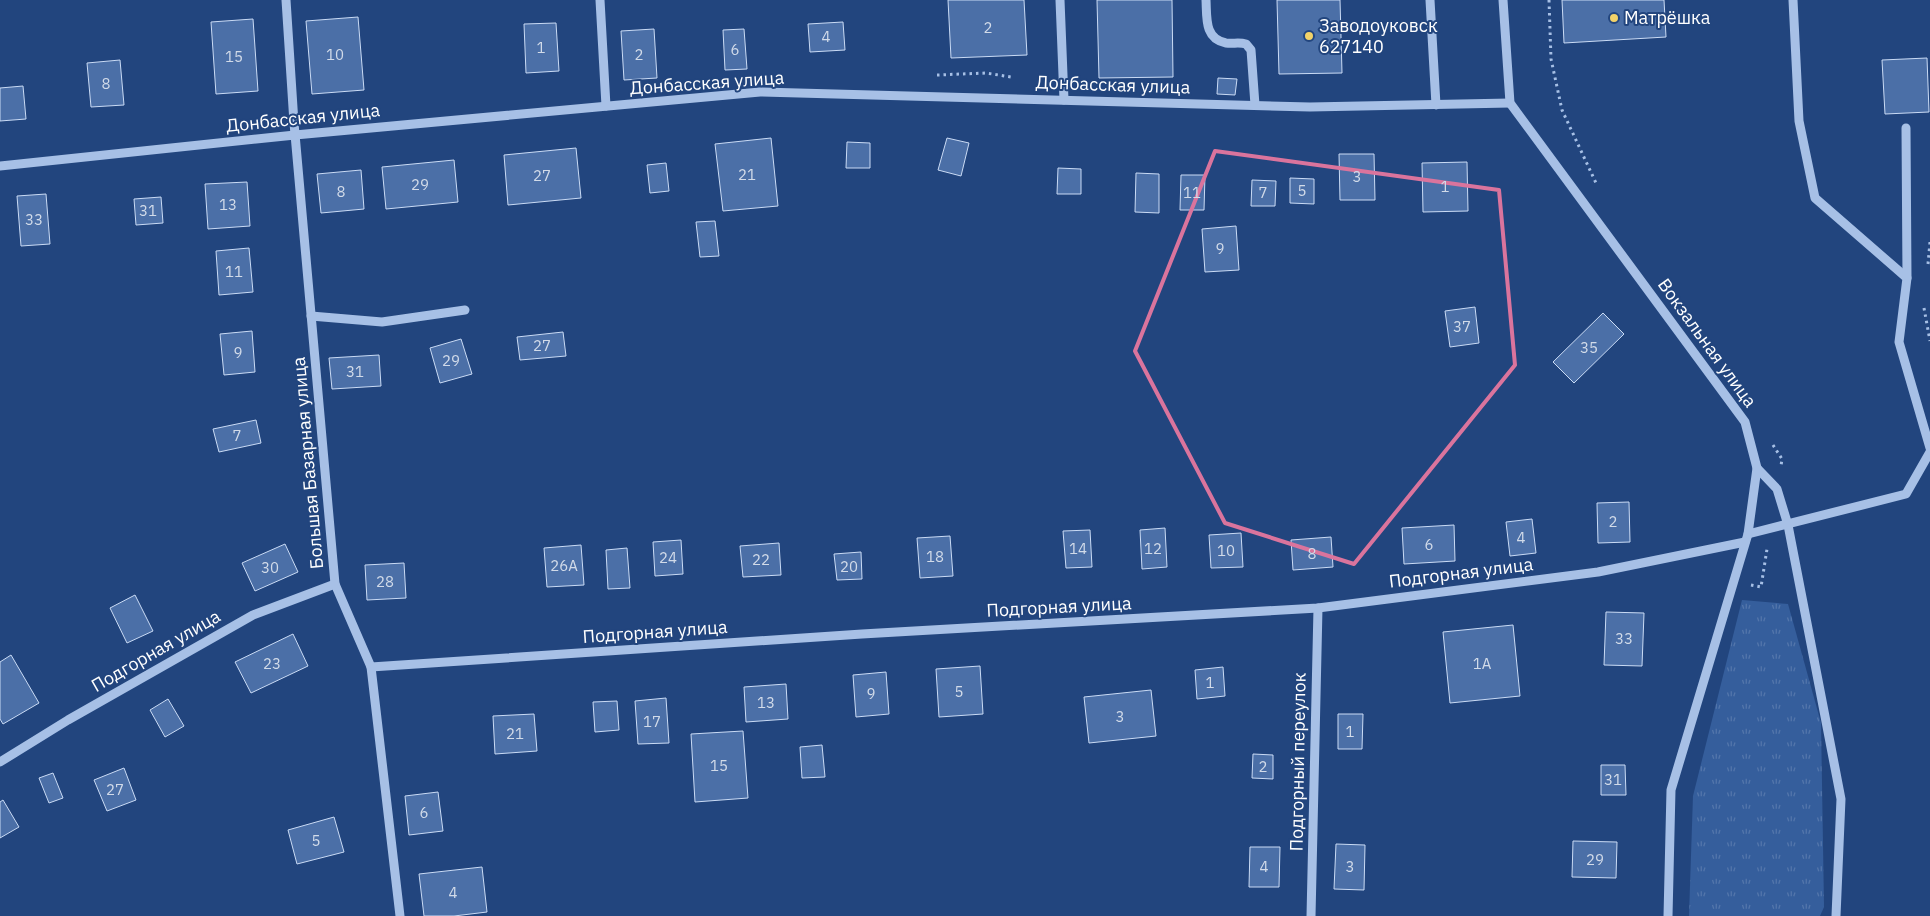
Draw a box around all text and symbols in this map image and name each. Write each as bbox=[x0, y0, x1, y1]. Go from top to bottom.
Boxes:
place label: Матрёшка bbox=[1624, 6, 1711, 29]
marker: Матрёшка bbox=[1608, 12, 1620, 24]
place label: Заводоуковск 627140 bbox=[1319, 14, 1438, 58]
house number: 2 bbox=[983, 18, 993, 37]
house number: 4 bbox=[821, 27, 831, 46]
marker: Заводоуковск 627140 bbox=[1303, 30, 1315, 42]
house number: 1 bbox=[536, 38, 546, 57]
house number: 6 bbox=[730, 40, 740, 59]
house number: 10 bbox=[326, 45, 344, 64]
house number: 2 bbox=[634, 45, 644, 64]
house number: 15 bbox=[225, 47, 243, 66]
street label: Донбасская улица bbox=[629, 66, 785, 99]
street label: Донбасская улица bbox=[1035, 70, 1191, 99]
house number: 8 bbox=[101, 74, 111, 93]
street label: Донбасская улица bbox=[225, 98, 381, 137]
house number: 21 bbox=[738, 165, 756, 184]
house number: 27 bbox=[533, 166, 551, 185]
house number: 3 bbox=[1352, 167, 1362, 186]
house number: 29 bbox=[411, 175, 429, 194]
house number: 1 bbox=[1440, 177, 1450, 196]
house number: 5 bbox=[1297, 181, 1307, 200]
house number: 8 bbox=[336, 182, 346, 201]
house number: 11 bbox=[1183, 183, 1201, 202]
house number: 7 bbox=[1258, 183, 1268, 202]
house number: 13 bbox=[219, 195, 237, 214]
house number: 31 bbox=[139, 201, 157, 220]
house number: 33 bbox=[25, 210, 43, 229]
house number: 9 bbox=[1215, 239, 1225, 258]
house number: 11 bbox=[225, 262, 243, 281]
street label: Вокзальная улица bbox=[1653, 274, 1762, 412]
house number: 37 bbox=[1453, 317, 1471, 336]
house number: 27 bbox=[533, 336, 551, 355]
house number: 35 bbox=[1580, 338, 1598, 357]
house number: 9 bbox=[233, 343, 243, 362]
house number: 29 bbox=[442, 351, 460, 370]
street label: Большая Базарная улица bbox=[287, 356, 328, 570]
house number: 31 bbox=[346, 362, 364, 381]
house number: 7 bbox=[232, 426, 242, 445]
house number: 2 bbox=[1608, 512, 1618, 531]
house number: 4 bbox=[1516, 528, 1526, 547]
house number: 6 bbox=[1424, 535, 1434, 554]
house number: 14 bbox=[1069, 539, 1087, 558]
house number: 12 bbox=[1144, 539, 1162, 558]
house number: 10 bbox=[1217, 541, 1235, 560]
house number: 8 bbox=[1307, 544, 1317, 563]
house number: 18 bbox=[926, 547, 944, 566]
house number: 24 bbox=[659, 548, 677, 567]
house number: 22 bbox=[752, 550, 770, 569]
street label: Подгорная улица bbox=[1387, 552, 1535, 593]
house number: 26А bbox=[550, 556, 578, 575]
house number: 20 bbox=[840, 557, 858, 576]
house number: 30 bbox=[261, 558, 279, 577]
house number: 28 bbox=[376, 572, 394, 591]
street label: Подгорная улица bbox=[986, 591, 1132, 622]
street label: Подгорная улица bbox=[87, 604, 225, 697]
street label: Подгорная улица bbox=[582, 615, 729, 648]
house number: 33 bbox=[1615, 629, 1633, 648]
house number: 23 bbox=[263, 654, 281, 673]
house number: 1А bbox=[1473, 654, 1492, 673]
street label: Подгорный переулок bbox=[1284, 672, 1311, 852]
house number: 1 bbox=[1205, 673, 1215, 692]
house number: 5 bbox=[954, 682, 964, 701]
house number: 9 bbox=[866, 684, 876, 703]
house number: 13 bbox=[757, 693, 775, 712]
house number: 3 bbox=[1115, 707, 1125, 726]
house number: 17 bbox=[643, 712, 661, 731]
house number: 1 bbox=[1345, 722, 1355, 741]
house number: 21 bbox=[506, 724, 524, 743]
house number: 15 bbox=[710, 756, 728, 775]
house number: 2 bbox=[1258, 757, 1268, 776]
house number: 31 bbox=[1604, 770, 1622, 789]
house number: 27 bbox=[106, 780, 124, 799]
house number: 6 bbox=[419, 803, 429, 822]
house number: 5 bbox=[311, 831, 321, 850]
house number: 29 bbox=[1586, 850, 1604, 869]
house number: 4 bbox=[1259, 857, 1269, 876]
house number: 3 bbox=[1345, 857, 1355, 876]
house number: 4 bbox=[448, 883, 458, 902]

